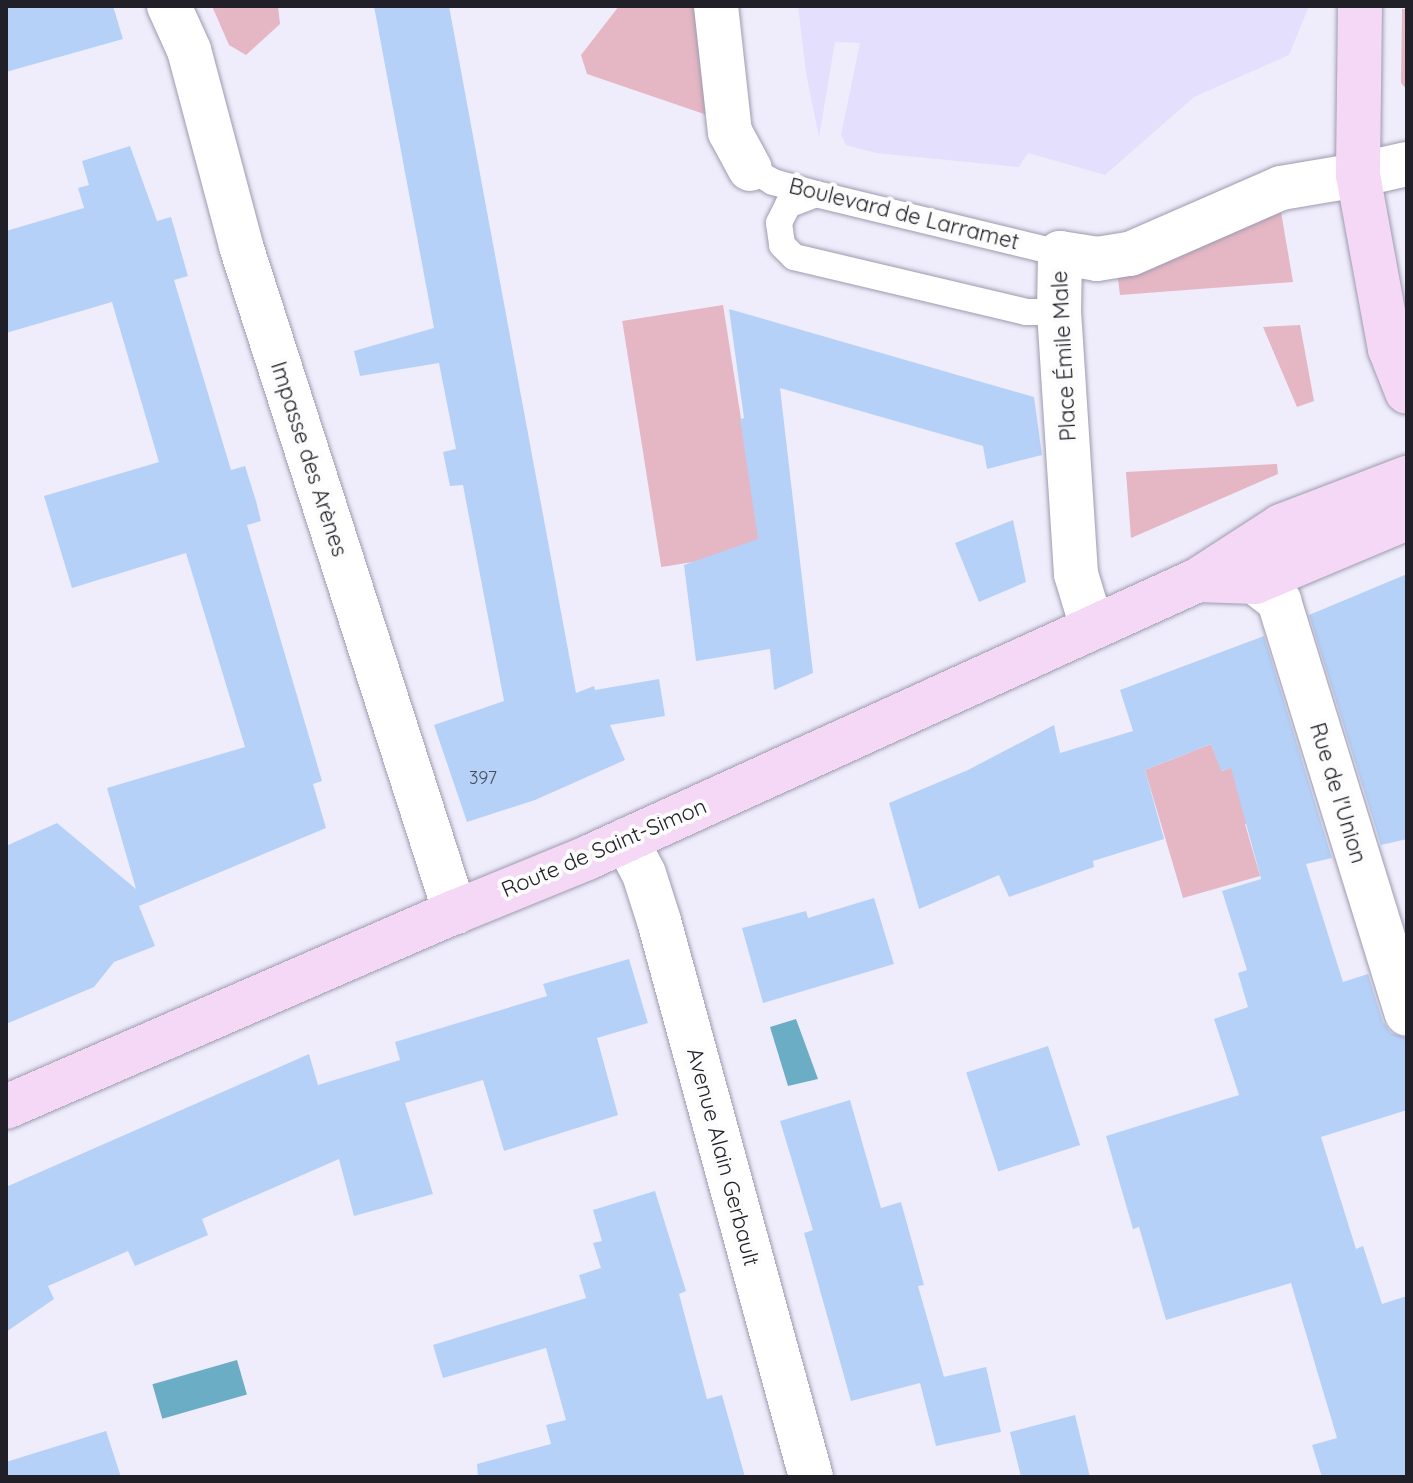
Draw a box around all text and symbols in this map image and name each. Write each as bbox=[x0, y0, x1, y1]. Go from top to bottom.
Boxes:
street label: Boulevard de Larramet bbox=[786, 173, 1022, 255]
street label: Place Émile Male bbox=[1046, 270, 1082, 442]
street label: Impasse des Arènes bbox=[265, 358, 353, 560]
street label: Rue de l'Union bbox=[1304, 719, 1372, 867]
house number: 397 bbox=[469, 767, 497, 789]
street label: Route de Saint-Simon bbox=[497, 793, 711, 903]
street label: Avenue Alain Gerbault bbox=[681, 1045, 765, 1269]

